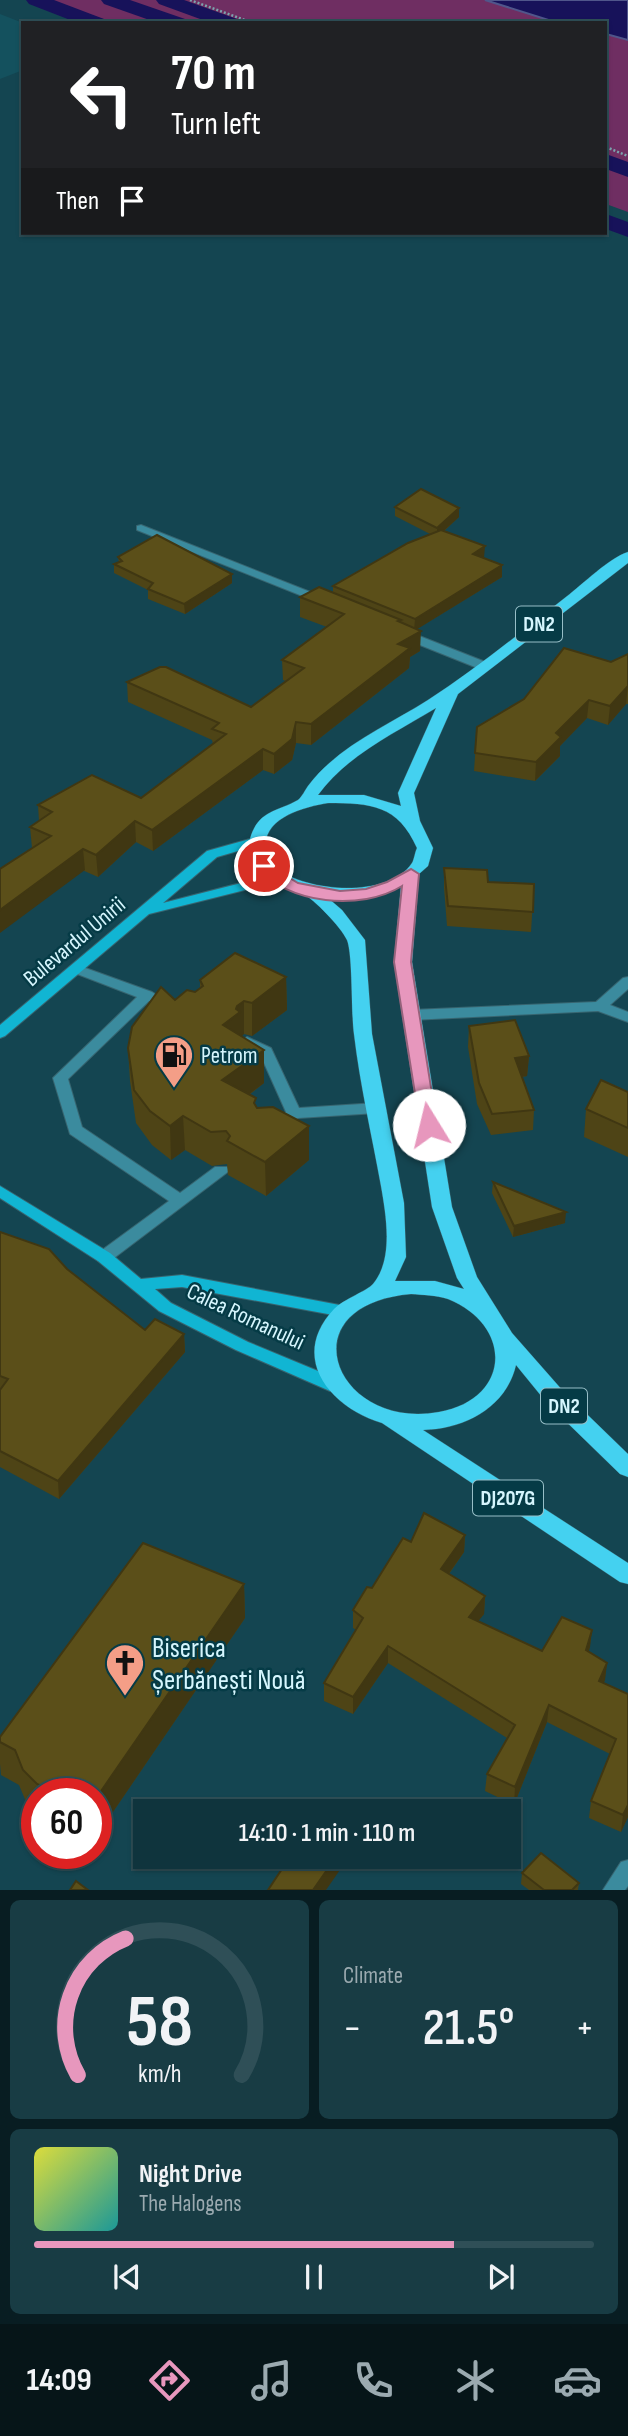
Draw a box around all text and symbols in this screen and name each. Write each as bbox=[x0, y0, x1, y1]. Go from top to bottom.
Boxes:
text: 70 m bbox=[171, 45, 256, 104]
icon: left bbox=[56, 49, 147, 140]
text: Turn left bbox=[171, 105, 261, 144]
icon: arrive bbox=[113, 182, 151, 220]
text: Then bbox=[56, 186, 99, 217]
road number: DN2 bbox=[516, 606, 562, 642]
pin bbox=[234, 836, 294, 896]
icon: arrive bbox=[245, 847, 283, 885]
street label: Bulevardul Unirii bbox=[18, 891, 131, 993]
fuel station icon: Petrom bbox=[153, 1034, 195, 1089]
place label: Petrom bbox=[201, 1042, 257, 1070]
position arrow bbox=[392, 1088, 466, 1162]
street label: Calea Romanului bbox=[182, 1277, 309, 1356]
road number: DN2 bbox=[541, 1388, 587, 1424]
road number: DJ207G bbox=[473, 1480, 543, 1516]
place label: Biserica Șerbănești Nouă bbox=[152, 1632, 306, 1697]
church icon: Biserica Șerbănești Nouă bbox=[104, 1642, 146, 1697]
speed limit sign: 60 bbox=[21, 1778, 112, 1869]
text: 14:10 · 1 min · 110 m bbox=[239, 1818, 415, 1849]
text: Climate bbox=[343, 1962, 403, 1990]
text: 58 bbox=[126, 1980, 193, 2068]
text: 21.5° bbox=[423, 1997, 514, 2060]
text: − bbox=[343, 2006, 362, 2051]
text: + bbox=[575, 2006, 594, 2051]
text: km/h bbox=[138, 2059, 181, 2090]
text: Night Drive bbox=[139, 2159, 242, 2190]
text: The Halogens bbox=[139, 2190, 242, 2218]
icon: previous bbox=[108, 2258, 146, 2296]
icon: pause bbox=[295, 2258, 333, 2296]
icon: next bbox=[482, 2258, 520, 2296]
icon: directions bbox=[145, 2356, 194, 2405]
icon: music bbox=[247, 2356, 296, 2405]
icon: phone bbox=[349, 2356, 398, 2405]
icon: climate bbox=[451, 2356, 500, 2405]
icon: car bbox=[553, 2356, 602, 2405]
text: 14:09 bbox=[26, 2361, 92, 2400]

